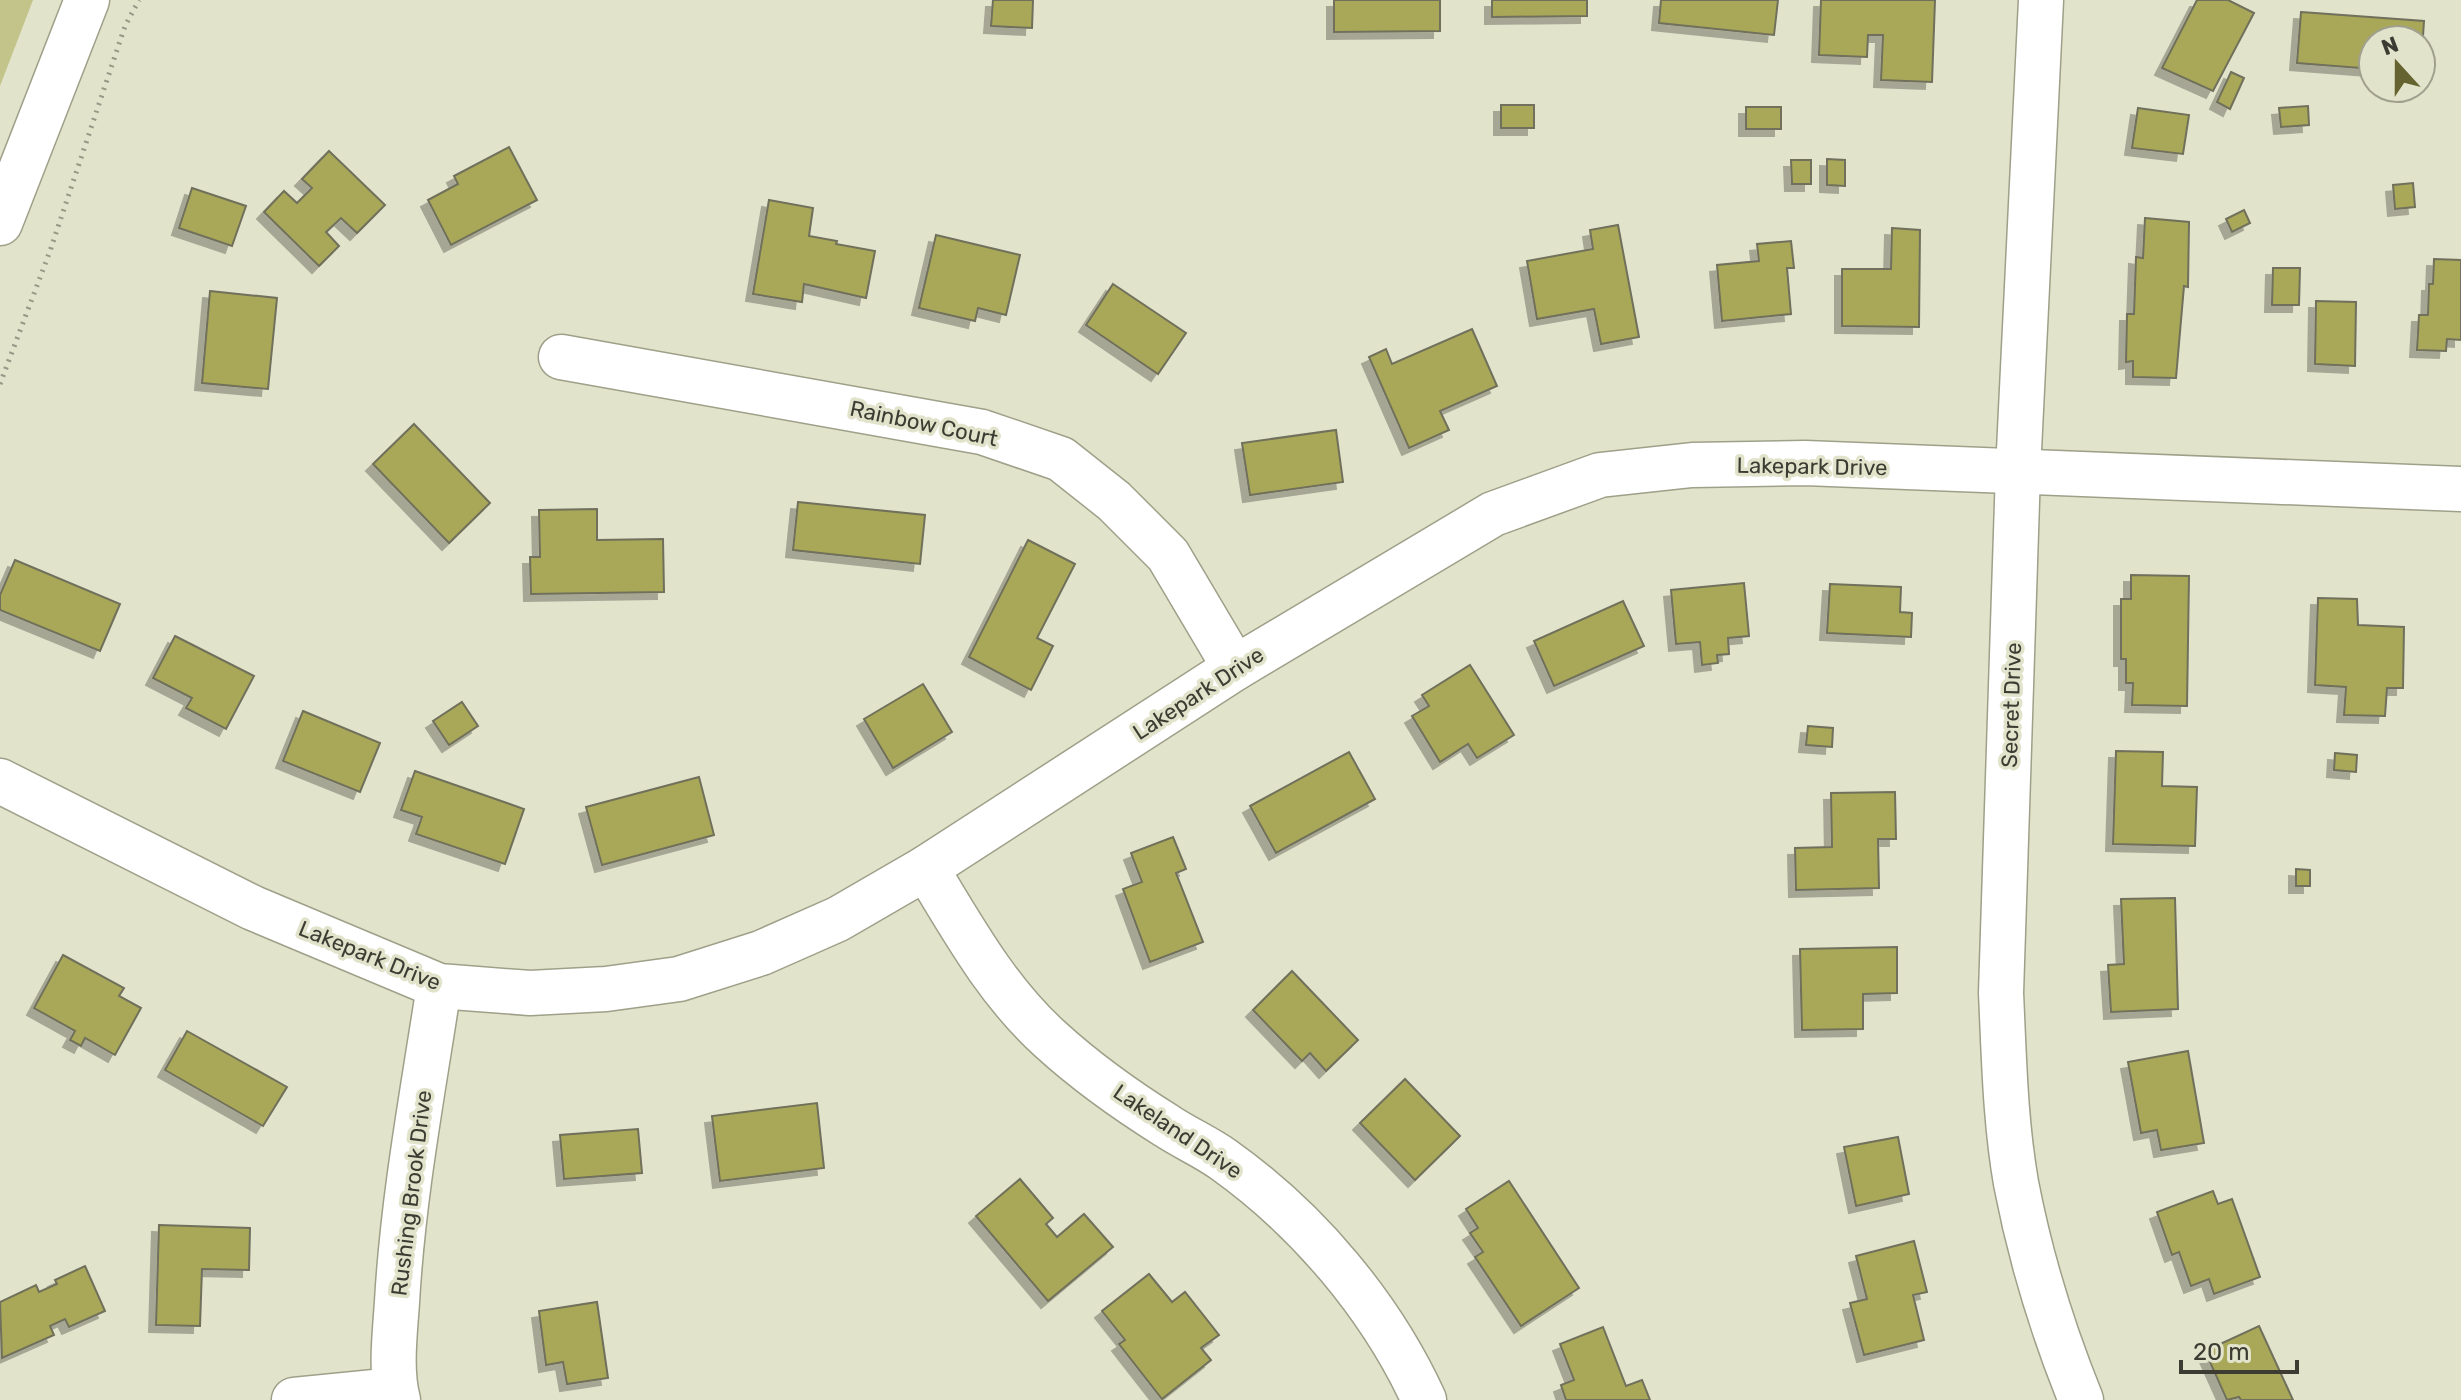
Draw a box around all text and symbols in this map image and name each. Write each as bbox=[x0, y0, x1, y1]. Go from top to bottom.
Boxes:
north arrow bbox=[2357, 24, 2437, 104]
text: N bbox=[2378, 30, 2402, 61]
street label: Rainbow Court bbox=[847, 395, 1001, 452]
street label: Lakepark Drive bbox=[1736, 452, 1888, 481]
street label: Lakepark Drive bbox=[1128, 641, 1269, 746]
street label: Secret Drive bbox=[1996, 642, 2027, 768]
street label: Lakepark Drive bbox=[295, 915, 445, 996]
street label: Lakeland Drive bbox=[1108, 1078, 1247, 1185]
street label: Rushing Brook Drive bbox=[385, 1089, 438, 1297]
scale bar bbox=[2181, 1324, 2297, 1374]
text: 20 m bbox=[2193, 1338, 2250, 1366]

